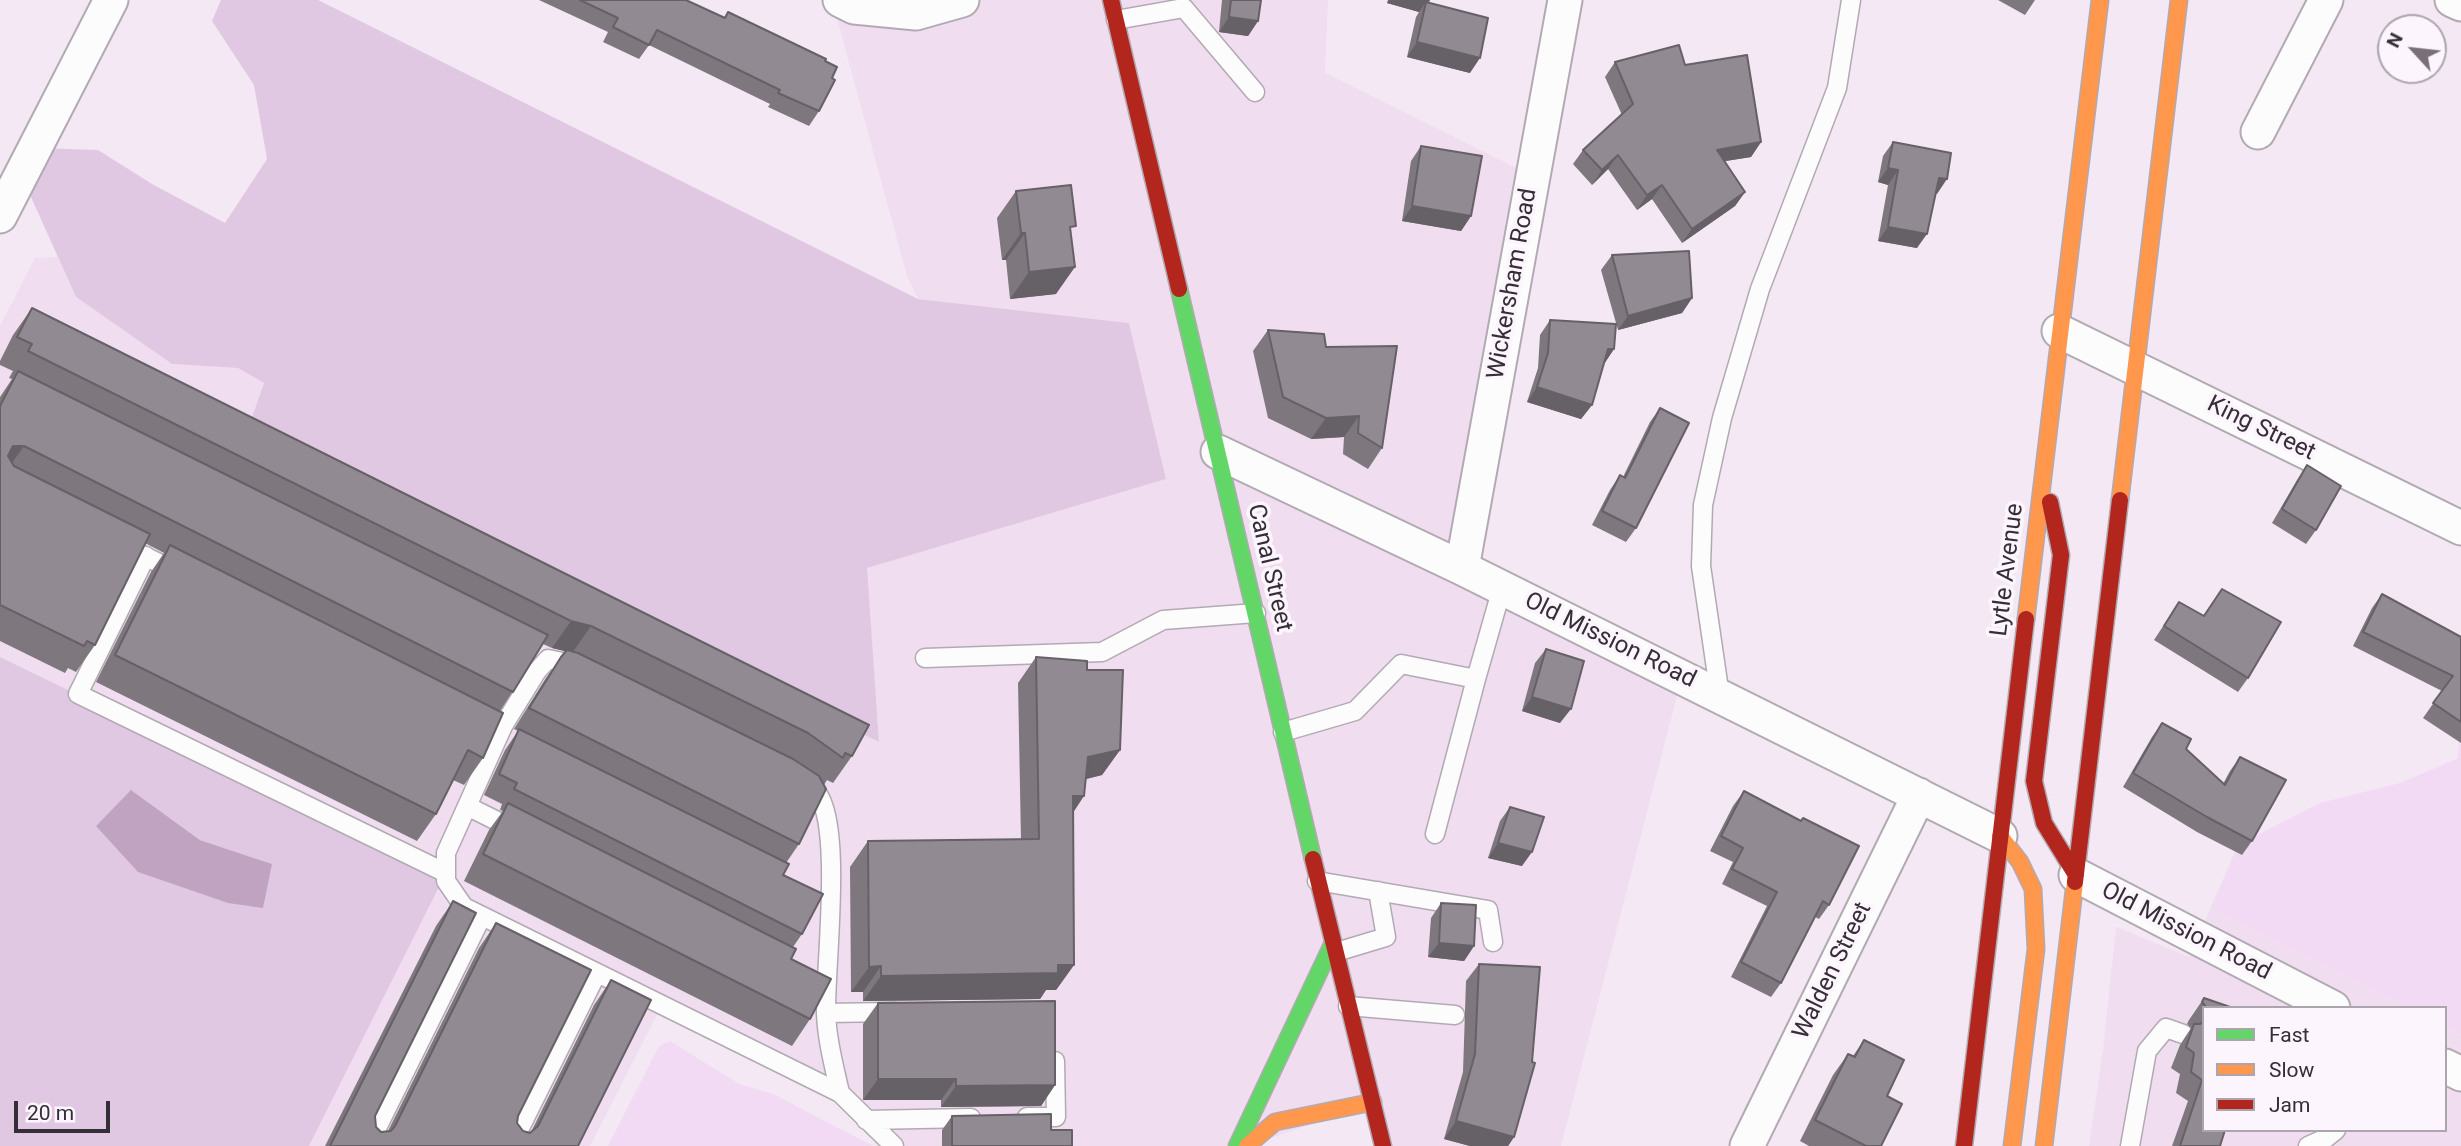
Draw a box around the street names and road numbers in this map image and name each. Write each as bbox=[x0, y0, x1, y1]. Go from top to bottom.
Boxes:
street label: Wickersham Road bbox=[1482, 186, 1544, 382]
street label: King Street bbox=[2202, 390, 2320, 468]
street label: Canal Street bbox=[1240, 501, 1298, 635]
street label: Lytle Avenue bbox=[1986, 502, 2030, 638]
street label: Old Mission Road bbox=[1520, 587, 1700, 695]
street label: Old Mission Road bbox=[2096, 877, 2276, 987]
street label: Walden Street bbox=[1787, 898, 1879, 1044]

